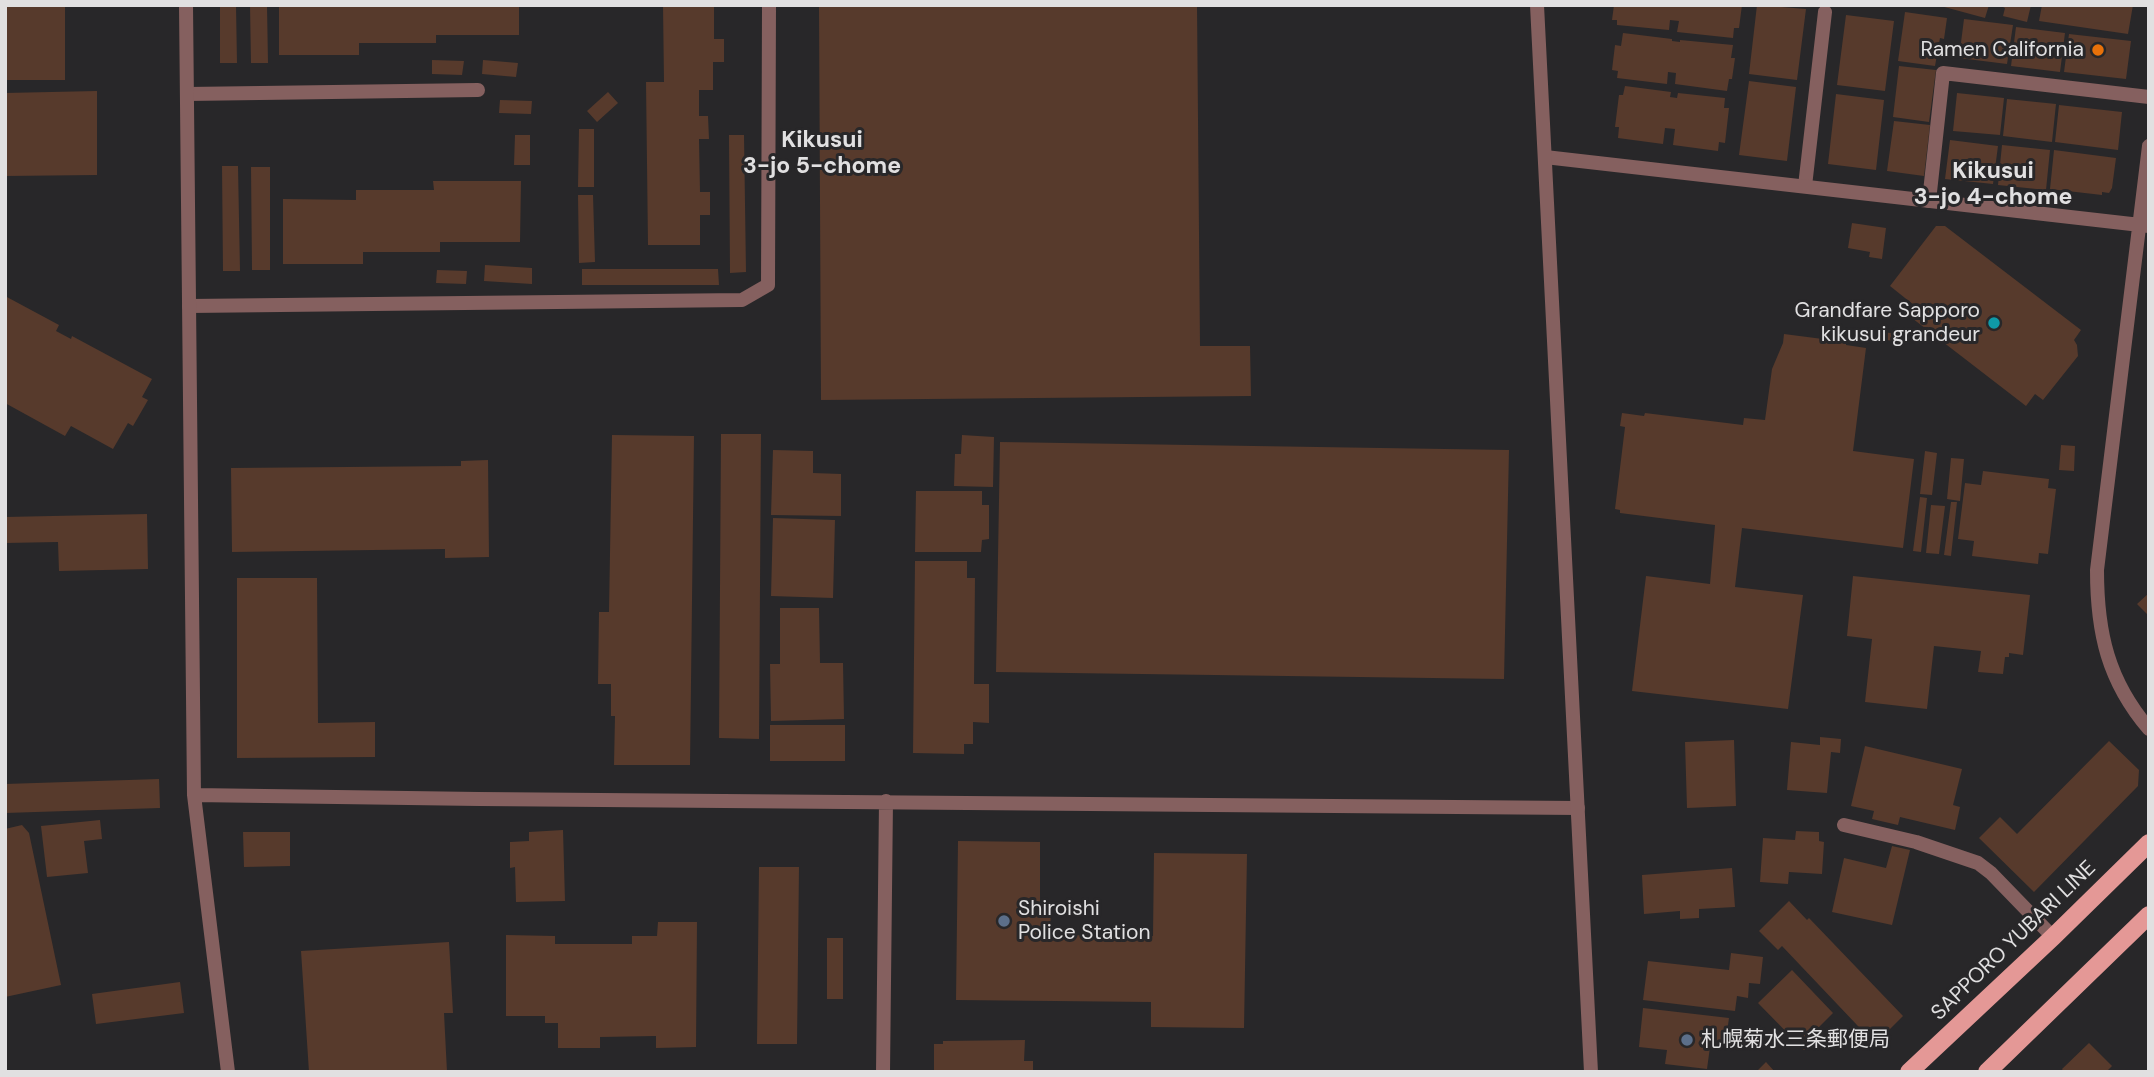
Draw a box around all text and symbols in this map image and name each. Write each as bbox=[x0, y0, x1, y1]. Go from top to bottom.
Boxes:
place label: Ramen California bbox=[1920, 37, 2084, 63]
marker: Ramen California bbox=[2090, 42, 2106, 58]
district label: Kikusui 3-jo 5-chome bbox=[743, 127, 901, 181]
district label: Kikusui 3-jo 4-chome bbox=[1914, 158, 2072, 212]
place label: Grandfare Sapporo kikusui grandeur bbox=[1794, 298, 1980, 348]
marker: Grandfare Sapporo kikusui grandeur bbox=[1986, 315, 2002, 331]
street label: SAPPORO YUBARI LINE bbox=[1927, 856, 2101, 1026]
place label: Shiroishi Police Station bbox=[1018, 896, 1151, 946]
marker: Shiroishi Police Station bbox=[996, 913, 1012, 929]
place label: 札幌菊水三条郵便局 bbox=[1701, 1027, 1890, 1053]
marker: 札幌菊水三条郵便局 bbox=[1679, 1032, 1695, 1048]

